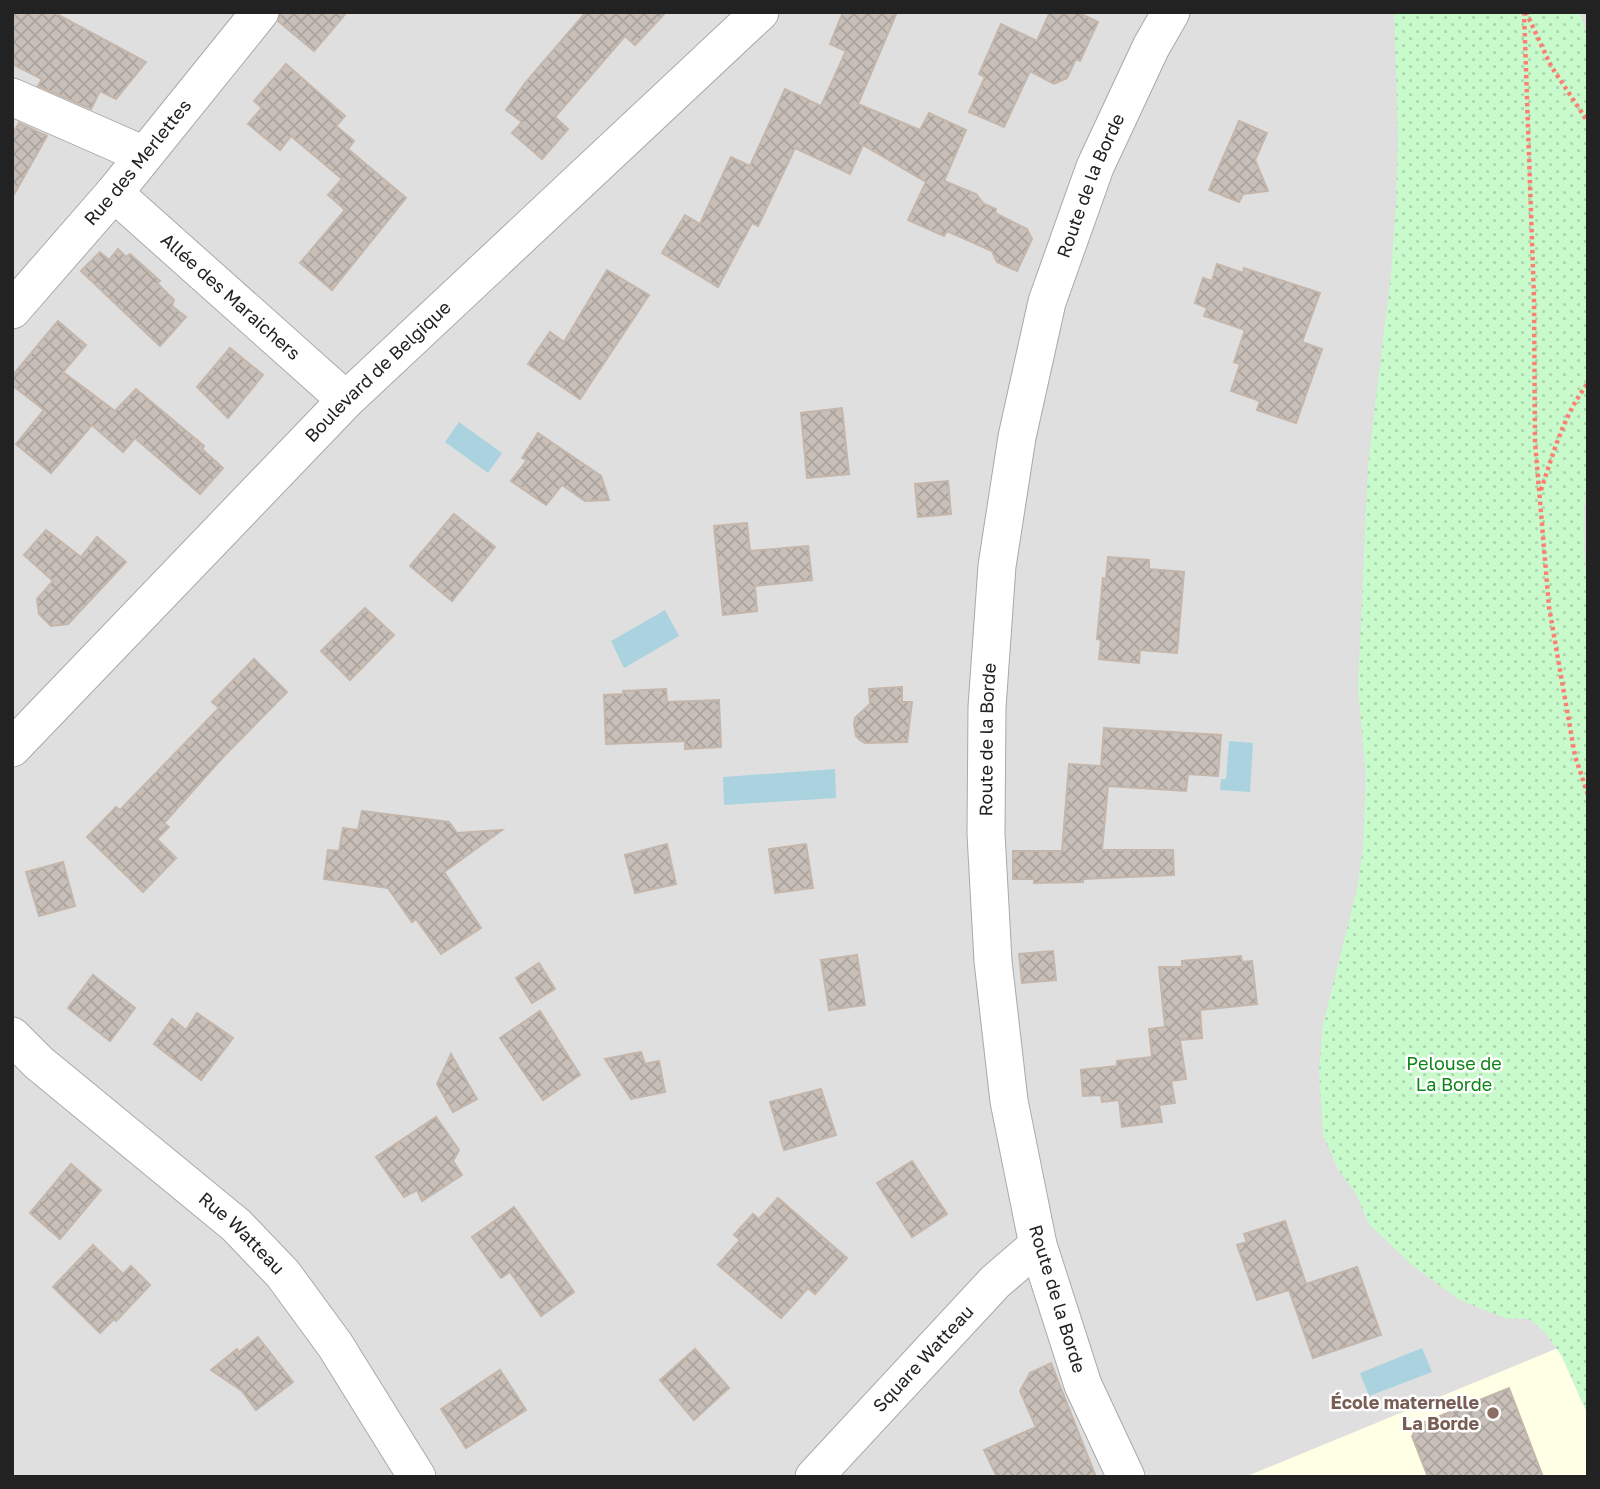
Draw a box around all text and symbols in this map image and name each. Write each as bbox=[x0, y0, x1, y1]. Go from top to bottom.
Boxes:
street label: Rue des Merlettes bbox=[79, 94, 195, 229]
street label: Route de la Borde bbox=[1052, 110, 1128, 261]
street label: Allée des Maraichers bbox=[157, 228, 305, 364]
street label: Boulevard de Belgique bbox=[300, 296, 455, 446]
street label: Route de la Borde bbox=[974, 662, 1000, 817]
park label: Pelouse de La Borde bbox=[1406, 1052, 1502, 1095]
street label: Rue Watteau bbox=[195, 1187, 290, 1279]
street label: Route de la Borde bbox=[1025, 1222, 1091, 1375]
street label: Square Watteau bbox=[868, 1300, 978, 1416]
place label: École maternelle La Borde bbox=[1331, 1391, 1479, 1434]
marker: École maternelle La Borde bbox=[1485, 1405, 1501, 1421]

